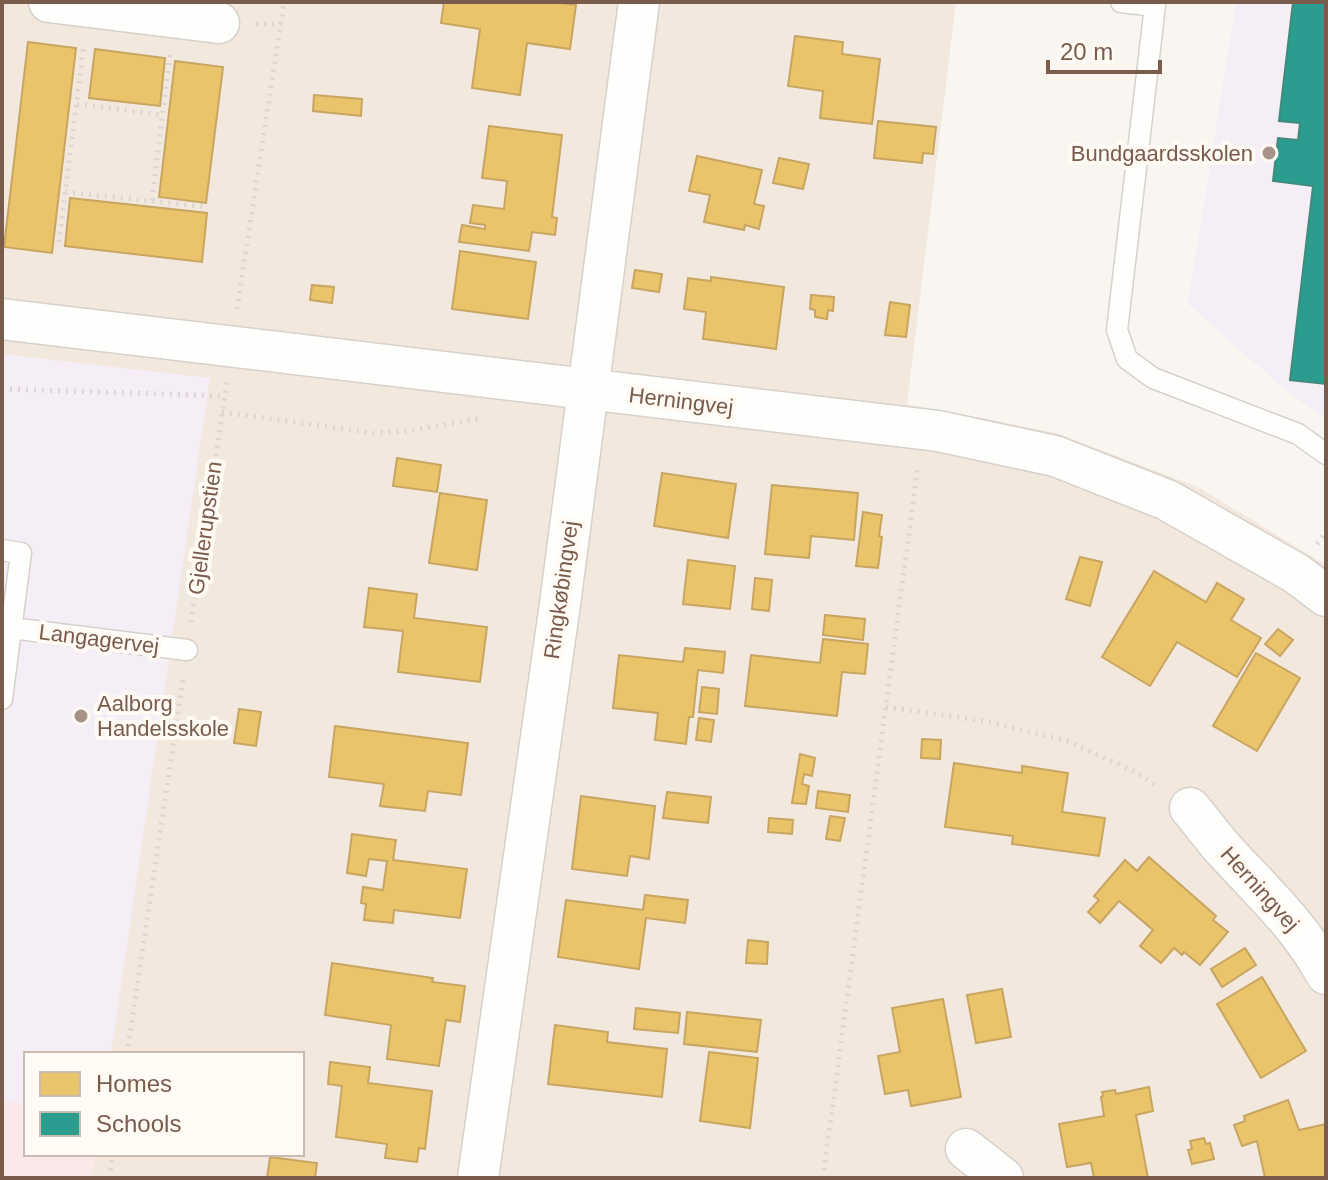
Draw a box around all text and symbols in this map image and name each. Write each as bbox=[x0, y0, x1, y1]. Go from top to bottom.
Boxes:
scale bar bbox=[1048, 24, 1160, 74]
text: 20 m bbox=[1060, 38, 1113, 65]
place label: Bundgaardsskolen bbox=[1071, 141, 1253, 166]
marker: Bundgaardsskolen bbox=[1260, 144, 1278, 162]
street label: Herningvej bbox=[627, 382, 735, 420]
street label: Gjellerupstien bbox=[183, 460, 227, 596]
street label: Ringkøbingvej bbox=[539, 519, 583, 661]
street label: Langagervej bbox=[37, 619, 161, 659]
place label: Aalborg Handelsskole bbox=[97, 691, 229, 741]
marker: Aalborg Handelsskole bbox=[72, 707, 90, 725]
street label: Herningvej bbox=[1216, 842, 1304, 936]
legend bbox=[24, 1052, 304, 1156]
text: Homes bbox=[96, 1070, 172, 1097]
text: Schools bbox=[96, 1110, 181, 1137]

